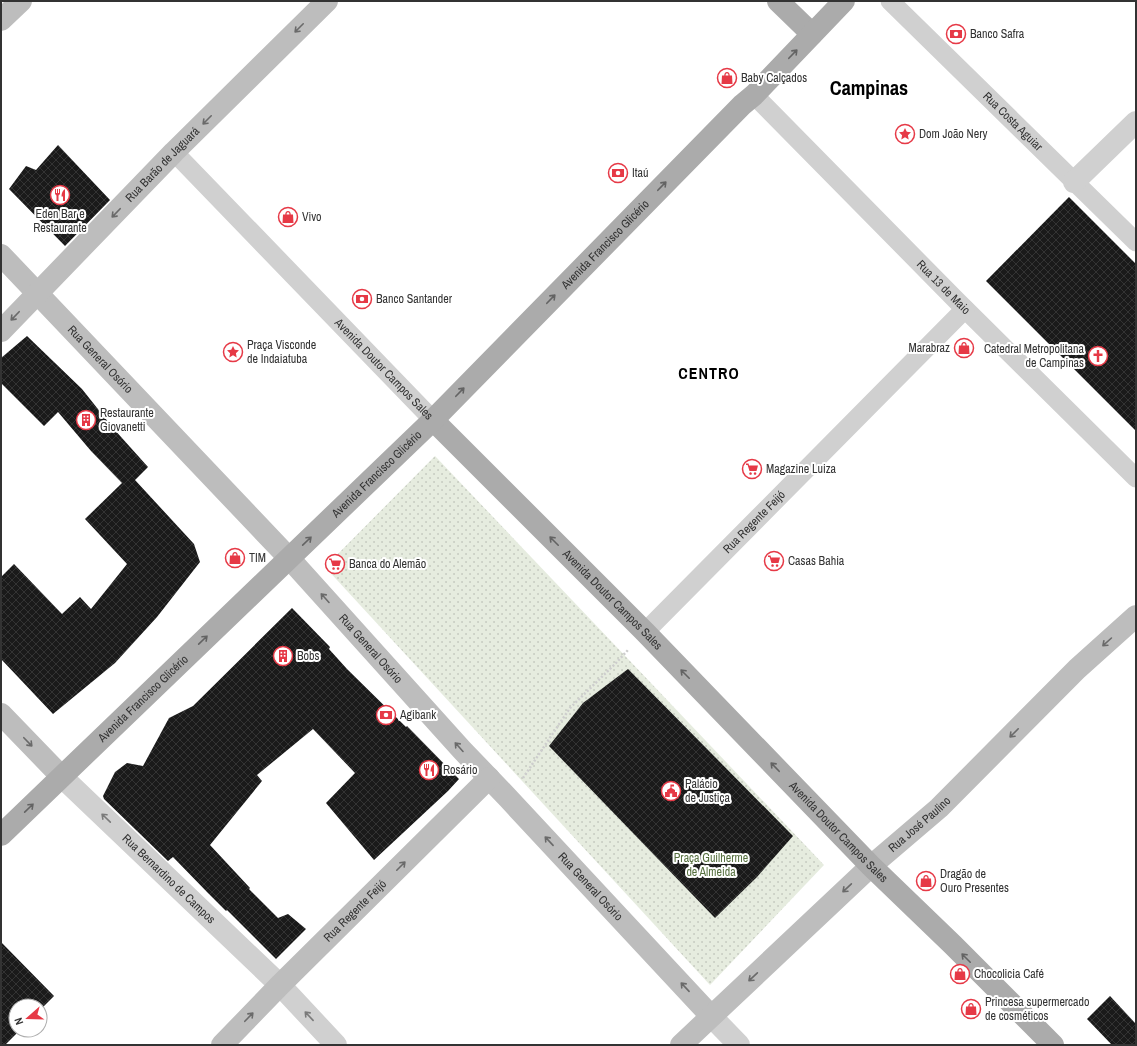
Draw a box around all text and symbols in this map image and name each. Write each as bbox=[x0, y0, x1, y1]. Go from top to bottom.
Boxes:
one-way arrow bbox=[294, 23, 304, 33]
bank icon: Banco Safra bbox=[945, 23, 967, 45]
place label: Banco Safra bbox=[970, 26, 1025, 42]
one-way arrow bbox=[788, 49, 798, 59]
shop icon: Baby Calçados bbox=[716, 67, 738, 89]
place label: Baby Calçados bbox=[741, 70, 807, 86]
district label: Campinas bbox=[830, 74, 908, 101]
street label: Rua Costa Aguiar bbox=[979, 88, 1047, 155]
one-way arrow bbox=[202, 115, 212, 125]
street label: Rua Barão de Jaguará bbox=[122, 123, 203, 205]
place icon: Dom João Nery bbox=[894, 123, 916, 145]
place label: Dom João Nery bbox=[919, 126, 987, 142]
bank icon: Itaú bbox=[607, 162, 629, 184]
place label: Itaú bbox=[632, 165, 648, 181]
one-way arrow bbox=[657, 181, 667, 191]
restaurant icon: Eden Bar e Restaurante bbox=[49, 184, 71, 206]
street label: Avenida Francisco Glicério bbox=[557, 196, 653, 293]
place label: Eden Bar e Restaurante bbox=[33, 206, 87, 236]
shop icon: Vivo bbox=[277, 206, 299, 228]
one-way arrow bbox=[111, 207, 120, 218]
place label: Vivo bbox=[302, 209, 322, 225]
street label: Rua 13 de Maio bbox=[913, 257, 974, 318]
bank icon: Banco Santander bbox=[351, 288, 373, 310]
place label: Banco Santander bbox=[376, 291, 453, 307]
one-way arrow bbox=[546, 294, 556, 304]
one-way arrow bbox=[11, 311, 20, 321]
street label: Avenida Doutor Campos Sales bbox=[330, 314, 437, 423]
street label: Rua General Osório bbox=[64, 322, 136, 397]
place label: Praça Visconde de Indaiatuba bbox=[247, 337, 316, 367]
shop icon: Marabraz bbox=[953, 337, 975, 359]
place label: Marabraz bbox=[908, 340, 950, 356]
place icon: Praça Visconde de Indaiatuba bbox=[222, 341, 244, 363]
place label: Catedral Metropolitana de Campinas bbox=[984, 341, 1085, 371]
church icon: Catedral Metropolitana de Campinas bbox=[1087, 345, 1109, 367]
district label: CENTRO bbox=[678, 362, 740, 384]
one-way arrow bbox=[455, 387, 465, 397]
place label: Restaurante Giovanetti bbox=[100, 405, 154, 435]
building icon: Restaurante Giovanetti bbox=[75, 409, 97, 431]
street label: Avenida Francisco Glicério bbox=[327, 427, 425, 522]
supermarket icon: Magazine Luiza bbox=[741, 458, 763, 480]
place label: Magazine Luiza bbox=[766, 461, 837, 477]
street label: Rua Regente Feijó bbox=[719, 487, 789, 557]
one-way arrow bbox=[302, 536, 312, 546]
one-way arrow bbox=[549, 536, 559, 546]
street label: Avenida Doutor Campos Sales bbox=[558, 545, 666, 653]
shop icon: TIM bbox=[224, 547, 246, 569]
place label: TIM bbox=[249, 550, 266, 566]
supermarket icon: Casas Bahia bbox=[763, 550, 785, 572]
supermarket icon: Banca do Alemão bbox=[324, 553, 346, 575]
place label: Casas Bahia bbox=[788, 553, 845, 569]
place label: Banca do Alemão bbox=[349, 556, 426, 572]
one-way arrow bbox=[320, 593, 330, 603]
street label: Rua General Osório bbox=[335, 610, 406, 687]
one-way arrow bbox=[198, 635, 208, 645]
one-way arrow bbox=[1102, 637, 1112, 647]
building icon: Bobs bbox=[272, 645, 294, 667]
place label: Bobs bbox=[297, 648, 320, 664]
street label: Avenida Francisco Glicério bbox=[94, 651, 192, 746]
one-way arrow bbox=[680, 669, 689, 679]
bank icon: Agibank bbox=[375, 704, 397, 726]
place label: Agibank bbox=[399, 707, 436, 723]
one-way arrow bbox=[1009, 728, 1019, 738]
one-way arrow bbox=[23, 737, 33, 747]
one-way arrow bbox=[455, 742, 464, 752]
restaurant icon: Rosário bbox=[418, 759, 440, 781]
place label: Rosário bbox=[443, 762, 477, 778]
one-way arrow bbox=[771, 762, 780, 772]
place label: Palácio de Justiça bbox=[685, 776, 730, 806]
street label: Avenida Doutor Campos Sales bbox=[785, 777, 891, 886]
public building icon: Palácio de Justiça bbox=[660, 780, 682, 802]
street label: Rua José Paulino bbox=[885, 793, 954, 856]
one-way arrow bbox=[24, 803, 34, 813]
one-way arrow bbox=[101, 813, 111, 823]
street label: Rua Bernardino de Campos bbox=[119, 831, 219, 927]
one-way arrow bbox=[544, 836, 553, 846]
street label: Rua General Osório bbox=[555, 849, 626, 924]
park label: Praça Guilherme de Almeida bbox=[674, 850, 748, 880]
one-way arrow bbox=[396, 861, 406, 871]
place label: Dragão de Ouro Presentes bbox=[940, 866, 1009, 896]
shop icon: Dragão de Ouro Presentes bbox=[915, 870, 937, 892]
street label: Rua Regente Feijó bbox=[320, 876, 390, 945]
one-way arrow bbox=[842, 883, 852, 893]
one-way arrow bbox=[961, 953, 971, 963]
shop icon: Chocolicia Café bbox=[949, 963, 971, 985]
place label: Chocolicia Café bbox=[974, 966, 1044, 982]
one-way arrow bbox=[748, 972, 758, 981]
one-way arrow bbox=[680, 982, 690, 992]
place label: Princesa supermercado de cosméticos bbox=[985, 994, 1089, 1024]
north arrow bbox=[8, 998, 48, 1038]
shop icon: Princesa supermercado de cosméticos bbox=[960, 998, 982, 1020]
one-way arrow bbox=[305, 1011, 314, 1022]
one-way arrow bbox=[244, 1012, 254, 1022]
text: N bbox=[11, 1016, 26, 1027]

